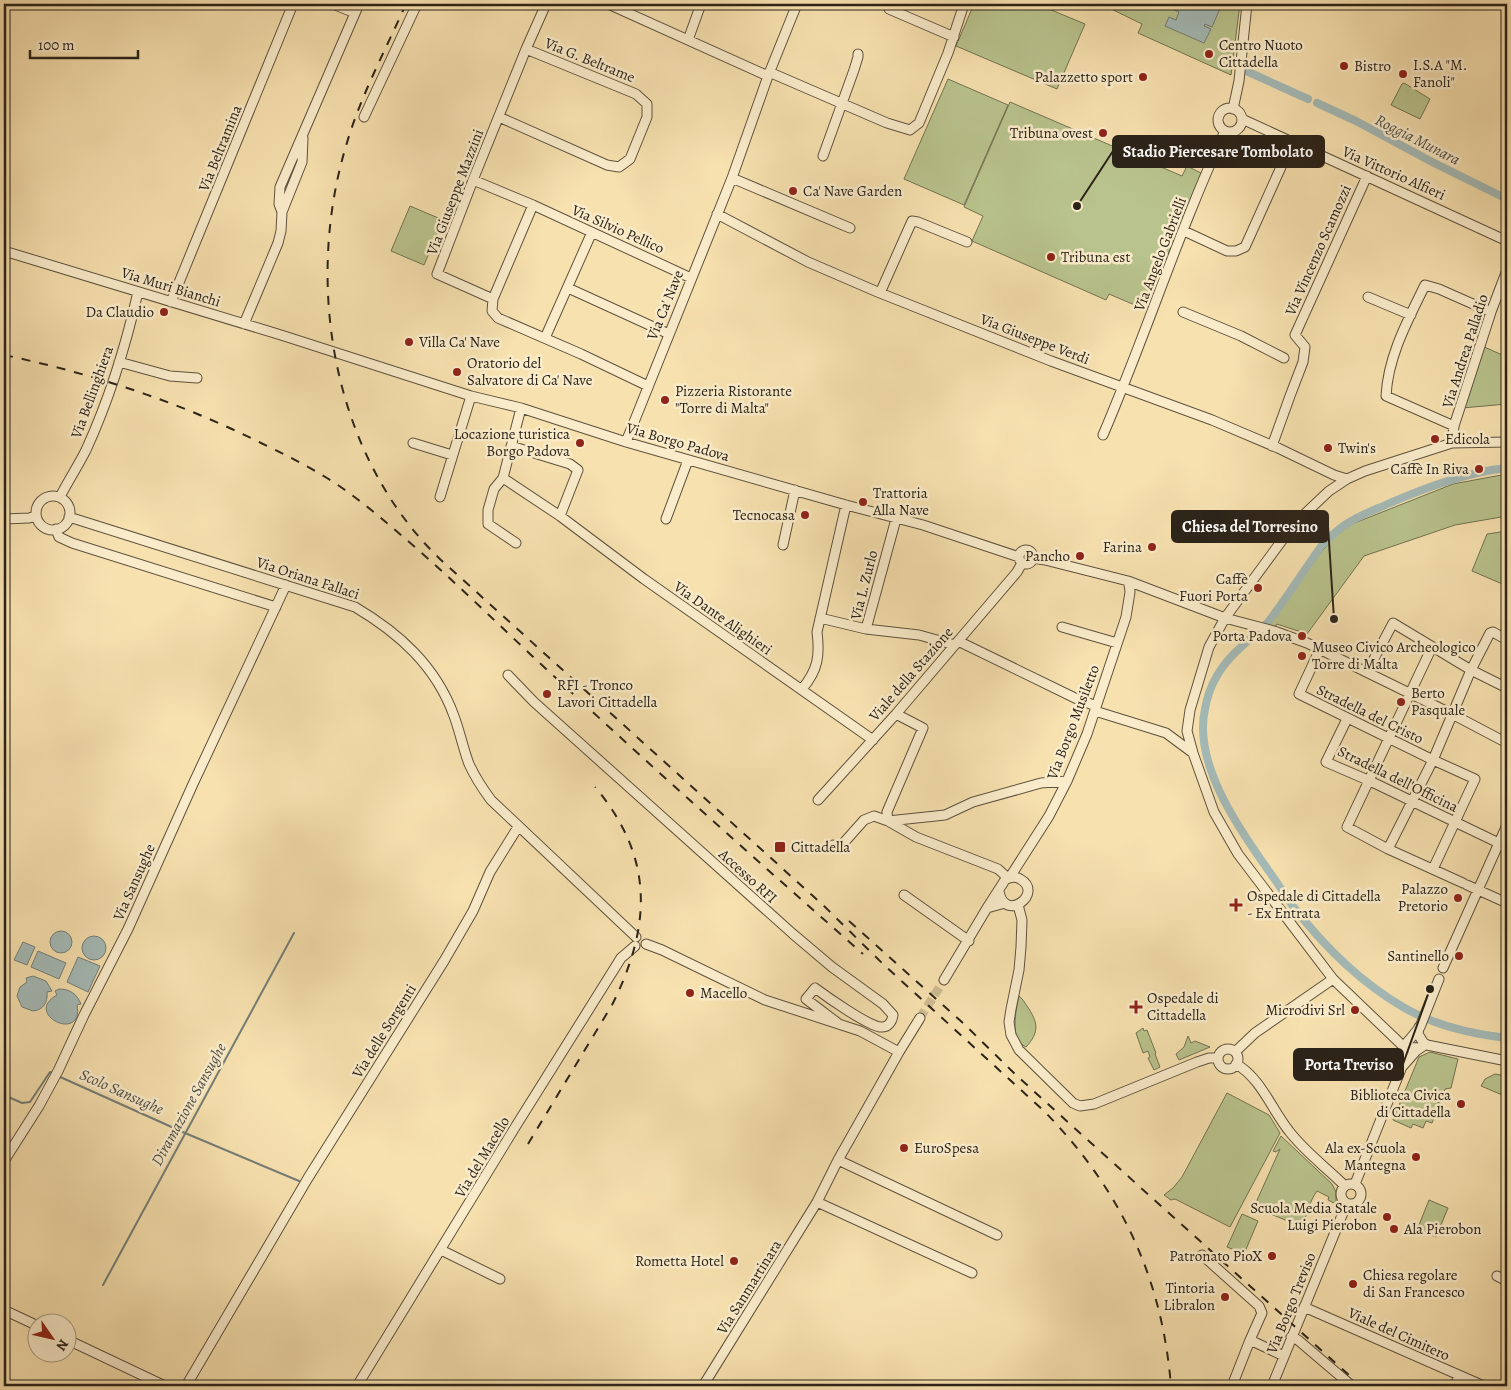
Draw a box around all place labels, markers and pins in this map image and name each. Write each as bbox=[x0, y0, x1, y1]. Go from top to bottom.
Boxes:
place label: Centro Nuoto Cittadella bbox=[1219, 35, 1303, 72]
marker: Centro Nuoto Cittadella bbox=[1203, 48, 1215, 60]
place label: I.S.A "M. Fanoli" bbox=[1413, 55, 1467, 92]
place label: Bistro bbox=[1354, 56, 1391, 76]
marker: Bistro bbox=[1338, 60, 1350, 72]
place label: Palazzetto sport bbox=[1034, 67, 1133, 87]
marker: I.S.A "M. Fanoli" bbox=[1397, 68, 1409, 80]
marker: Palazzetto sport bbox=[1137, 71, 1149, 83]
place label: Tribuna ovest bbox=[1010, 123, 1093, 143]
marker: Tribuna ovest bbox=[1097, 127, 1109, 139]
callout: Stadio Piercesare Tombolato bbox=[1113, 136, 1324, 167]
place label: Ca' Nave Garden bbox=[803, 181, 902, 201]
marker: Ca' Nave Garden bbox=[787, 185, 799, 197]
place label: Tribuna est bbox=[1061, 247, 1130, 267]
marker: Tribuna est bbox=[1045, 251, 1057, 263]
place label: Da Claudio bbox=[86, 302, 154, 322]
marker: Da Claudio bbox=[158, 306, 170, 318]
place label: Villa Ca' Nave bbox=[418, 332, 500, 352]
marker: Villa Ca' Nave bbox=[403, 336, 415, 348]
place label: Oratorio del Salvatore di Ca' Nave bbox=[467, 353, 593, 390]
marker: Oratorio del Salvatore di Ca' Nave bbox=[451, 366, 463, 378]
place label: Pizzeria Ristorante "Torre di Malta" bbox=[675, 381, 792, 418]
marker: Pizzeria Ristorante "Torre di Malta" bbox=[659, 394, 671, 406]
place label: Locazione turistica Borgo Padova bbox=[454, 424, 570, 461]
place label: Edicola bbox=[1445, 429, 1490, 449]
marker: Edicola bbox=[1429, 433, 1441, 445]
marker: Locazione turistica Borgo Padova bbox=[574, 437, 586, 449]
place label: Twin's bbox=[1338, 438, 1376, 458]
marker: Twin's bbox=[1322, 442, 1334, 454]
place label: Caffè In Riva bbox=[1391, 459, 1469, 479]
marker: Caffè In Riva bbox=[1473, 463, 1485, 475]
place label: Trattoria Alla Nave bbox=[872, 483, 929, 520]
marker: Trattoria Alla Nave bbox=[857, 496, 869, 508]
place label: Tecnocasa bbox=[733, 505, 795, 525]
marker: Tecnocasa bbox=[799, 509, 811, 521]
callout: Chiesa del Torresino bbox=[1172, 511, 1328, 542]
place label: Farina bbox=[1103, 537, 1142, 557]
marker: Farina bbox=[1146, 541, 1158, 553]
place label: Pancho bbox=[1025, 546, 1070, 566]
marker: Pancho bbox=[1074, 550, 1086, 562]
place label: Caffè Fuori Porta bbox=[1179, 569, 1248, 606]
marker: Caffè Fuori Porta bbox=[1252, 582, 1264, 594]
place label: Porta Padova bbox=[1213, 626, 1292, 646]
marker: Porta Padova bbox=[1296, 630, 1308, 642]
place label: Museo Civico Archeologico Torre di Malta bbox=[1312, 637, 1476, 674]
marker: Museo Civico Archeologico Torre di Malta bbox=[1296, 650, 1308, 662]
place label: RFI - Tronco Lavori Cittadella bbox=[557, 675, 657, 712]
place label: Berto Pasquale bbox=[1411, 683, 1465, 720]
marker: RFI - Tronco Lavori Cittadella bbox=[541, 688, 553, 700]
marker: Berto Pasquale bbox=[1395, 696, 1407, 708]
place label: Cittadella bbox=[791, 837, 850, 857]
marker: Cittadella bbox=[773, 840, 787, 854]
place label: Palazzo Pretorio bbox=[1398, 879, 1448, 916]
place label: Ospedale di Cittadella - Ex Entrata bbox=[1247, 886, 1381, 923]
marker: Palazzo Pretorio bbox=[1452, 892, 1464, 904]
marker: Ospedale di Cittadella - Ex Entrata bbox=[1229, 898, 1243, 912]
place label: Santinello bbox=[1387, 946, 1449, 966]
marker: Santinello bbox=[1453, 950, 1465, 962]
place label: Macello bbox=[700, 983, 747, 1003]
marker: Macello bbox=[684, 987, 696, 999]
place label: Ospedale di Cittadella bbox=[1147, 988, 1219, 1025]
marker: Ospedale di Cittadella bbox=[1129, 1000, 1143, 1014]
place label: Microdivi Srl bbox=[1265, 1000, 1345, 1020]
marker: Microdivi Srl bbox=[1349, 1004, 1361, 1016]
callout: Porta Treviso bbox=[1294, 1049, 1403, 1080]
place label: Biblioteca Civica di Cittadella bbox=[1350, 1085, 1451, 1122]
marker: Biblioteca Civica di Cittadella bbox=[1455, 1098, 1467, 1110]
place label: EuroSpesa bbox=[914, 1138, 979, 1158]
place label: Ala ex-Scuola Mantegna bbox=[1324, 1138, 1406, 1175]
marker: EuroSpesa bbox=[898, 1142, 910, 1154]
marker: Ala ex-Scuola Mantegna bbox=[1410, 1151, 1422, 1163]
place label: Scuola Media Statale Luigi Pierobon bbox=[1250, 1198, 1377, 1235]
marker: Scuola Media Statale Luigi Pierobon bbox=[1381, 1211, 1393, 1223]
place label: Ala Pierobon bbox=[1403, 1219, 1482, 1239]
marker: Ala Pierobon bbox=[1388, 1223, 1400, 1235]
place label: Patronato PioX bbox=[1169, 1246, 1262, 1266]
marker: Patronato PioX bbox=[1266, 1250, 1278, 1262]
place label: Rometta Hotel bbox=[635, 1251, 724, 1271]
marker: Rometta Hotel bbox=[728, 1255, 740, 1267]
place label: Chiesa regolare di San Francesco bbox=[1363, 1265, 1465, 1302]
place label: Tintoria Libralon bbox=[1164, 1278, 1215, 1315]
marker: Chiesa regolare di San Francesco bbox=[1347, 1278, 1359, 1290]
marker: Tintoria Libralon bbox=[1219, 1291, 1231, 1303]

